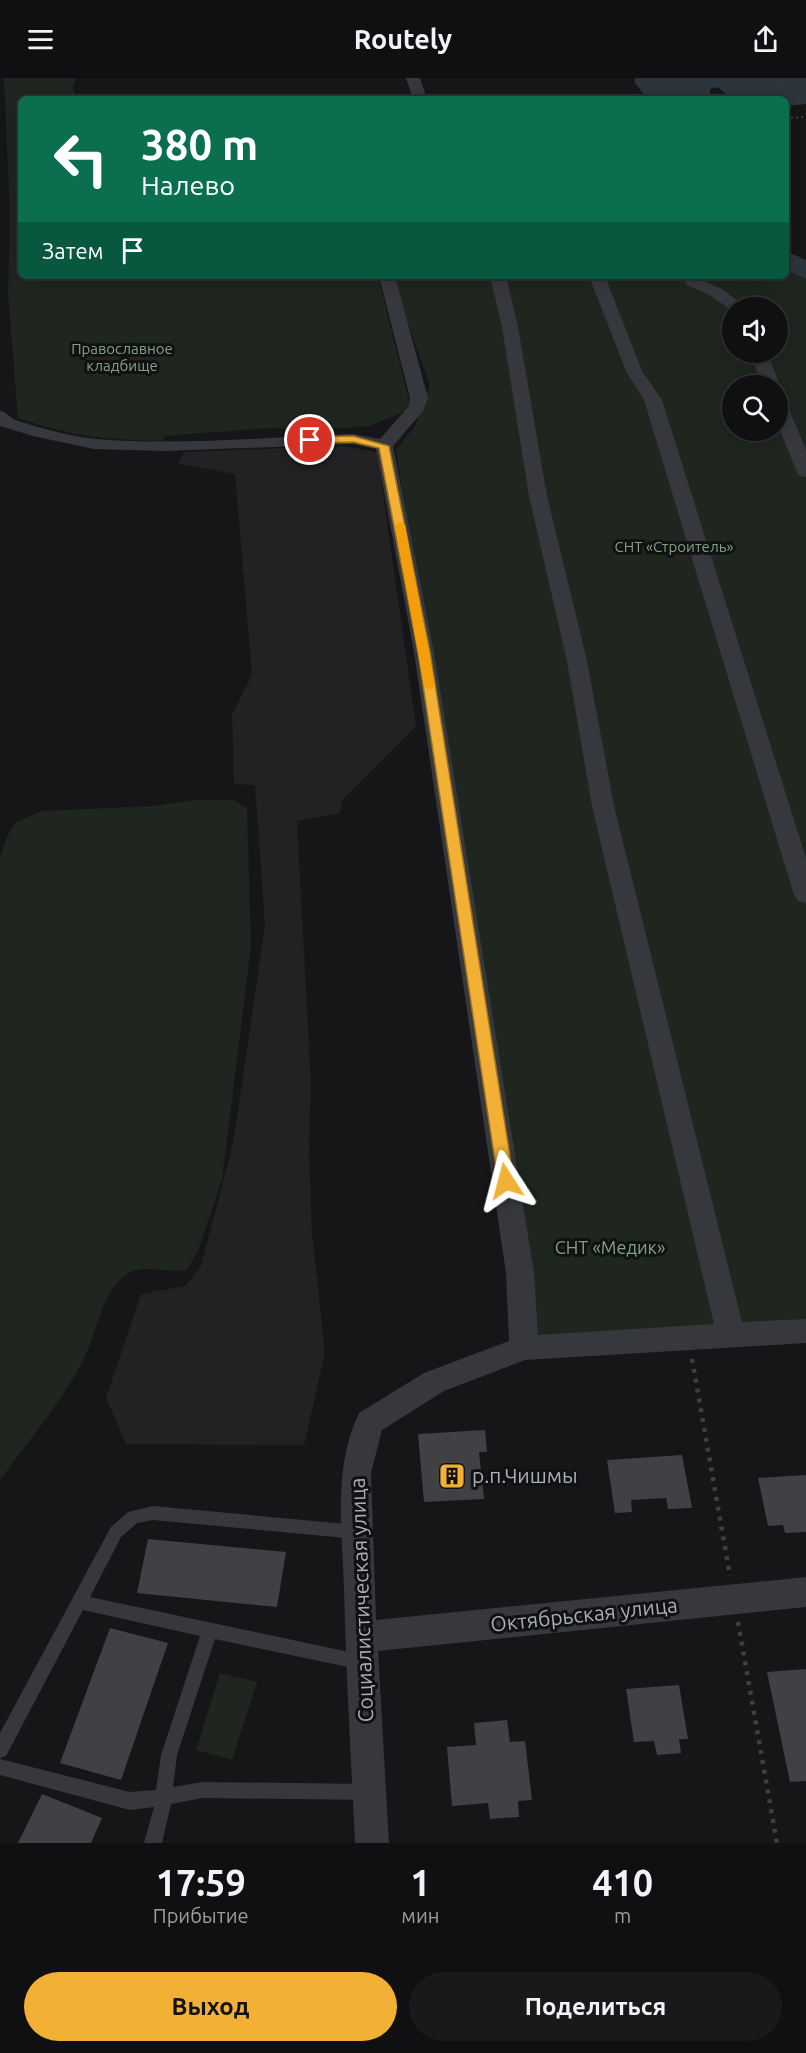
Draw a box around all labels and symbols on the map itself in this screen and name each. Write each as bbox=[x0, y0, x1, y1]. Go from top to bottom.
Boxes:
park label: Православное кладбище bbox=[71, 340, 173, 374]
pin bbox=[284, 414, 335, 465]
park label: СНТ «Строитель» bbox=[615, 538, 733, 555]
position arrow bbox=[474, 1149, 538, 1213]
park label: СНТ «Медик» bbox=[555, 1237, 665, 1257]
building icon: р.п.Чишмы bbox=[437, 1461, 467, 1491]
place label: р.п.Чишмы bbox=[472, 1463, 578, 1487]
street label: Социалистическая улица bbox=[345, 1477, 377, 1723]
street label: Октябрьская улица bbox=[489, 1592, 679, 1636]

